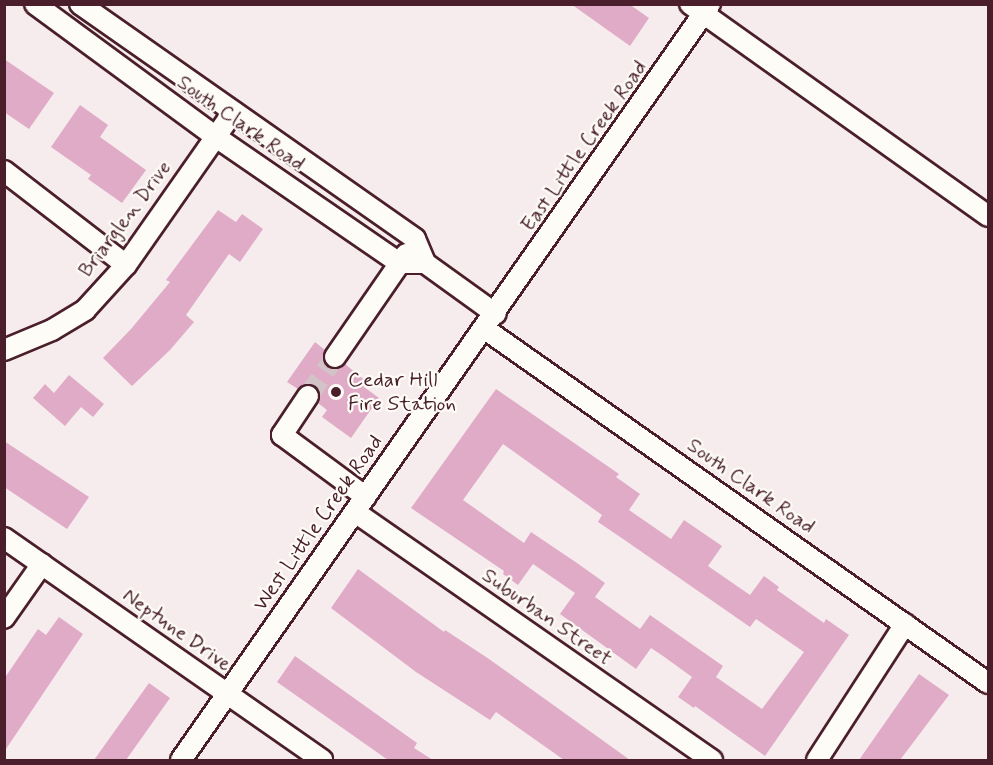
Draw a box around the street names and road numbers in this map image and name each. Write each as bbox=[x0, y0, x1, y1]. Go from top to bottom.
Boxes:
street label: East Little Creek Road bbox=[515, 55, 653, 237]
street label: South Clark Road bbox=[172, 70, 310, 176]
street label: Briarglen Drive bbox=[73, 156, 177, 282]
street label: West Little Creek Road bbox=[248, 430, 388, 616]
street label: South Clark Road bbox=[682, 433, 820, 539]
street label: Suburban Street bbox=[477, 563, 617, 671]
street label: Neptune Drive bbox=[118, 583, 236, 677]

